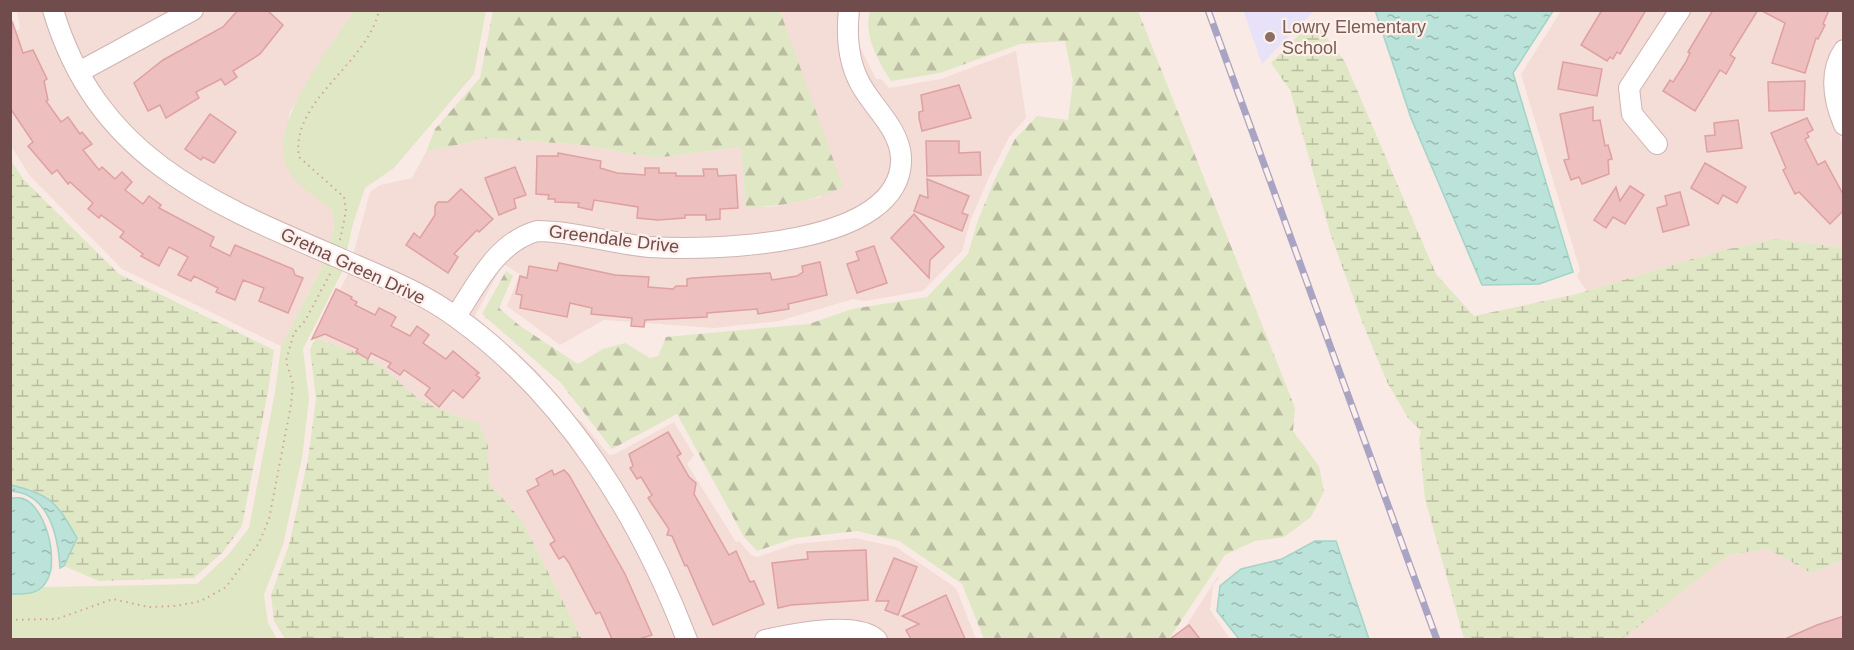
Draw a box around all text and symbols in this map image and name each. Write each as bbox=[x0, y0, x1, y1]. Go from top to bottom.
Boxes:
place label: Lowry Elementary School bbox=[1282, 17, 1426, 58]
marker: Lowry Elementary School bbox=[1263, 30, 1277, 44]
street label: Greendale Drive bbox=[548, 221, 680, 257]
street label: Gretna Green Drive bbox=[278, 224, 428, 308]

